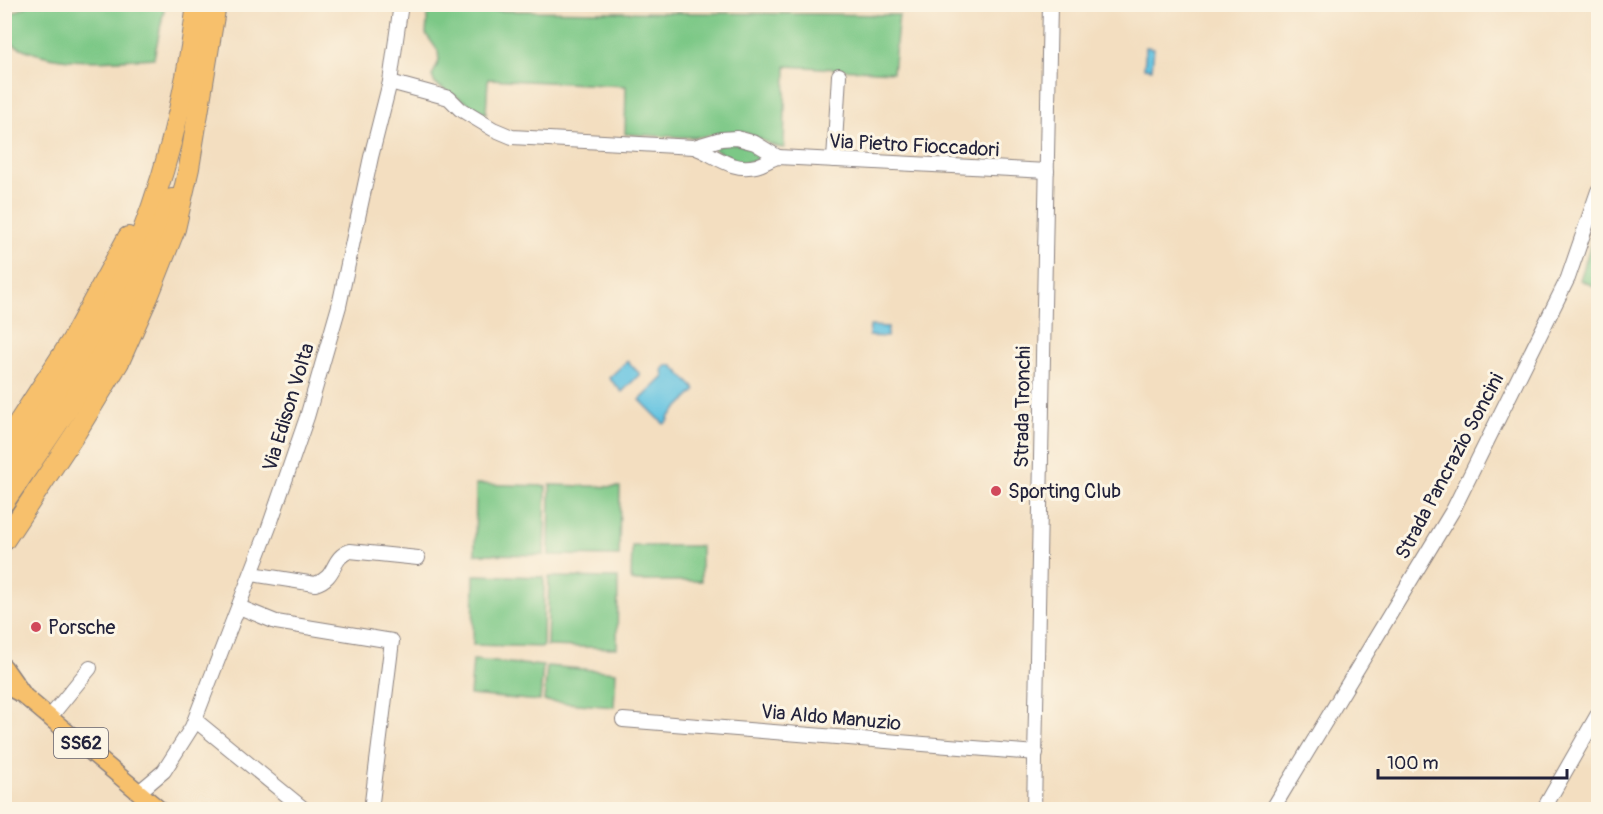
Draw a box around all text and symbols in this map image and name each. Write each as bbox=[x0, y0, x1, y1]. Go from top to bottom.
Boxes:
street label: Via Pietro Fioccadori bbox=[828, 129, 1000, 162]
street label: Via Edison Volta bbox=[257, 340, 320, 474]
street label: Strada Tronchi bbox=[1009, 346, 1036, 468]
street label: Strada Pancrazio Soncini bbox=[1390, 369, 1509, 564]
place label: Sporting Club bbox=[1008, 479, 1121, 504]
marker: Sporting Club bbox=[989, 484, 1003, 498]
place label: Porsche bbox=[48, 615, 115, 640]
marker: Porsche bbox=[29, 620, 43, 634]
street label: Via Aldo Manuzio bbox=[760, 699, 902, 736]
road number: SS62 bbox=[54, 728, 108, 758]
scale bar bbox=[1378, 742, 1567, 780]
text: 100 m bbox=[1387, 752, 1439, 775]

